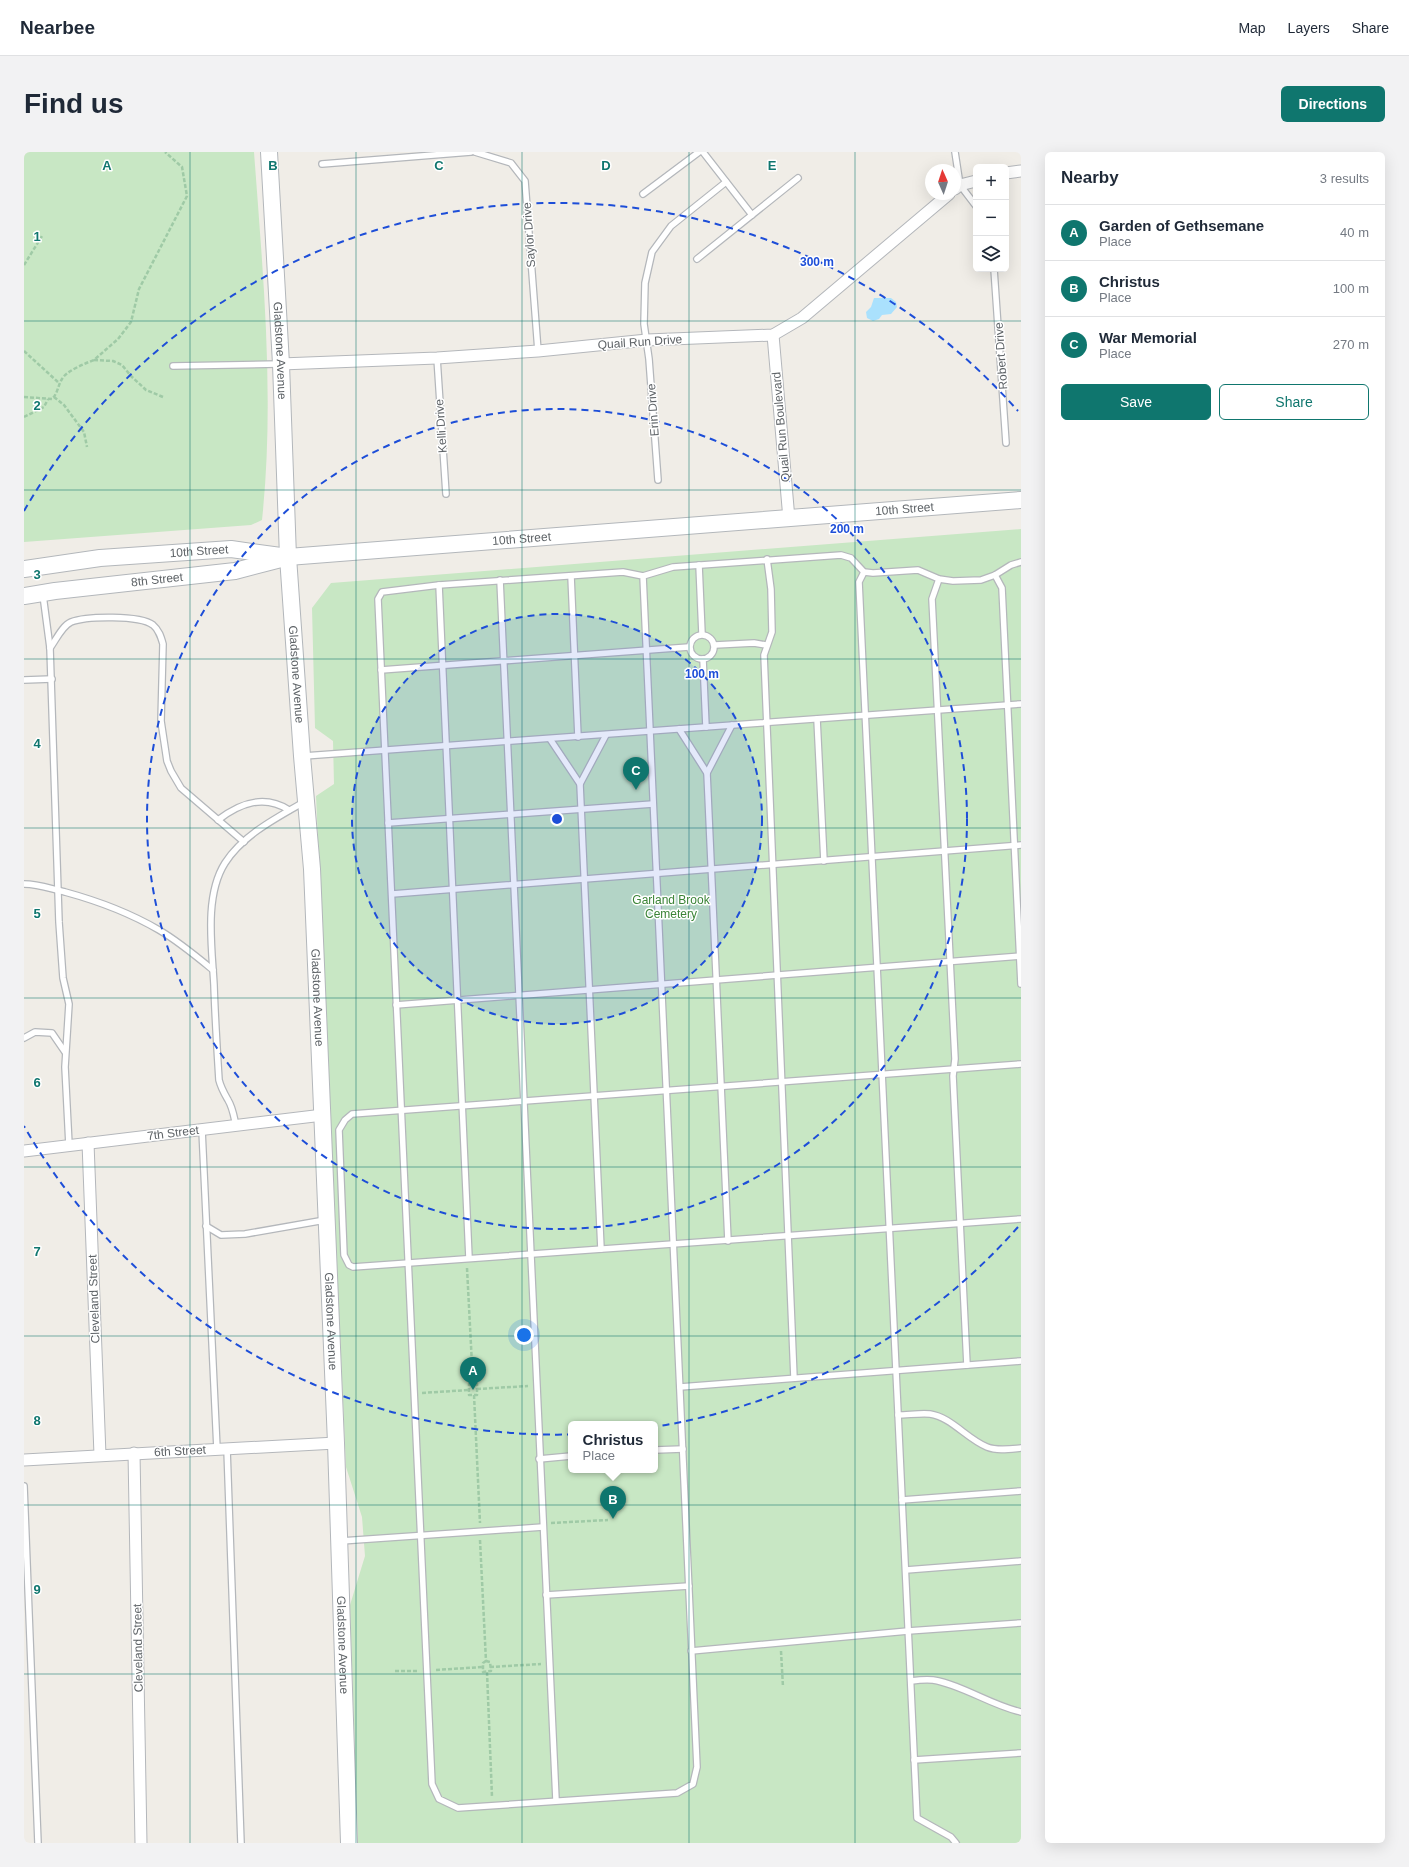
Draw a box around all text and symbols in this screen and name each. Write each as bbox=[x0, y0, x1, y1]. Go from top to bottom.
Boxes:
text: Nearbee bbox=[20, 17, 95, 38]
text: Map bbox=[1238, 20, 1266, 36]
text: Layers bbox=[1288, 20, 1330, 36]
text: Share bbox=[1352, 20, 1389, 36]
button: Directions bbox=[1281, 86, 1385, 122]
text: Find us bbox=[24, 88, 124, 119]
text: A bbox=[102, 158, 112, 173]
text: B bbox=[268, 158, 278, 173]
text: C bbox=[434, 158, 444, 173]
text: D bbox=[601, 158, 611, 173]
text: E bbox=[768, 158, 777, 173]
north arrow bbox=[925, 164, 961, 200]
map controls bbox=[973, 164, 1009, 272]
button: + bbox=[973, 164, 1009, 200]
text: Nearby bbox=[1061, 168, 1119, 187]
text: 3 results bbox=[1320, 171, 1369, 186]
button: − bbox=[973, 200, 1009, 236]
street label: Saylor Drive bbox=[520, 202, 538, 268]
text: Garden of Gethsemane bbox=[1099, 217, 1264, 234]
text: A bbox=[1069, 225, 1079, 240]
text: 40 m bbox=[1340, 225, 1369, 240]
text: 1 bbox=[33, 229, 41, 244]
text: Place bbox=[1099, 234, 1132, 249]
button: layers bbox=[973, 236, 1009, 272]
text: 300 m bbox=[800, 255, 834, 269]
text: Christus bbox=[1099, 273, 1160, 290]
text: B bbox=[1069, 281, 1079, 296]
text: 100 m bbox=[1333, 281, 1369, 296]
text: Place bbox=[1099, 290, 1132, 305]
street label: Gladstone Avenue bbox=[270, 301, 289, 400]
street label: Robert Drive bbox=[992, 322, 1010, 390]
text: War Memorial bbox=[1099, 329, 1197, 346]
street label: Quail Run Drive bbox=[597, 332, 683, 352]
text: C bbox=[1069, 337, 1079, 352]
text: 270 m bbox=[1333, 337, 1369, 352]
text: Place bbox=[1099, 346, 1132, 361]
street label: Quail Run Boulevard bbox=[769, 371, 793, 483]
street label: Erin Drive bbox=[644, 383, 662, 437]
button: Save bbox=[1061, 384, 1211, 420]
button: Share bbox=[1219, 384, 1369, 420]
text: 2 bbox=[33, 398, 41, 413]
street label: Kelli Drive bbox=[432, 398, 450, 453]
street label: 10th Street bbox=[875, 500, 935, 518]
text: 200 m bbox=[830, 522, 864, 536]
street label: 10th Street bbox=[492, 530, 552, 548]
street label: 10th Street bbox=[169, 542, 229, 560]
text: 3 bbox=[33, 567, 41, 582]
street label: 8th Street bbox=[130, 570, 184, 590]
street label: Gladstone Avenue bbox=[286, 625, 307, 724]
text: 100 m bbox=[685, 667, 719, 681]
text: 4 bbox=[33, 736, 41, 751]
pin: C bbox=[623, 757, 649, 790]
centre of rings bbox=[550, 812, 564, 826]
park label: Garland Brook Cemetery bbox=[632, 893, 711, 921]
text: 5 bbox=[33, 906, 41, 921]
street label: Gladstone Avenue bbox=[308, 948, 326, 1047]
text: 6 bbox=[33, 1075, 41, 1090]
street label: 7th Street bbox=[146, 1123, 200, 1143]
text: 7 bbox=[33, 1244, 41, 1259]
street label: Cleveland Street bbox=[85, 1254, 103, 1344]
street label: Gladstone Avenue bbox=[322, 1272, 340, 1371]
your location bbox=[514, 1325, 534, 1345]
pin: A bbox=[460, 1357, 486, 1390]
text: 8 bbox=[33, 1413, 41, 1428]
popup bbox=[568, 1421, 658, 1473]
text: Christus bbox=[583, 1431, 643, 1448]
street label: 6th Street bbox=[154, 1443, 207, 1459]
text: Place bbox=[583, 1448, 615, 1463]
pin: B bbox=[600, 1486, 626, 1519]
text: 9 bbox=[33, 1582, 41, 1597]
street label: Gladstone Avenue bbox=[334, 1596, 351, 1695]
street label: Cleveland Street bbox=[130, 1603, 146, 1692]

